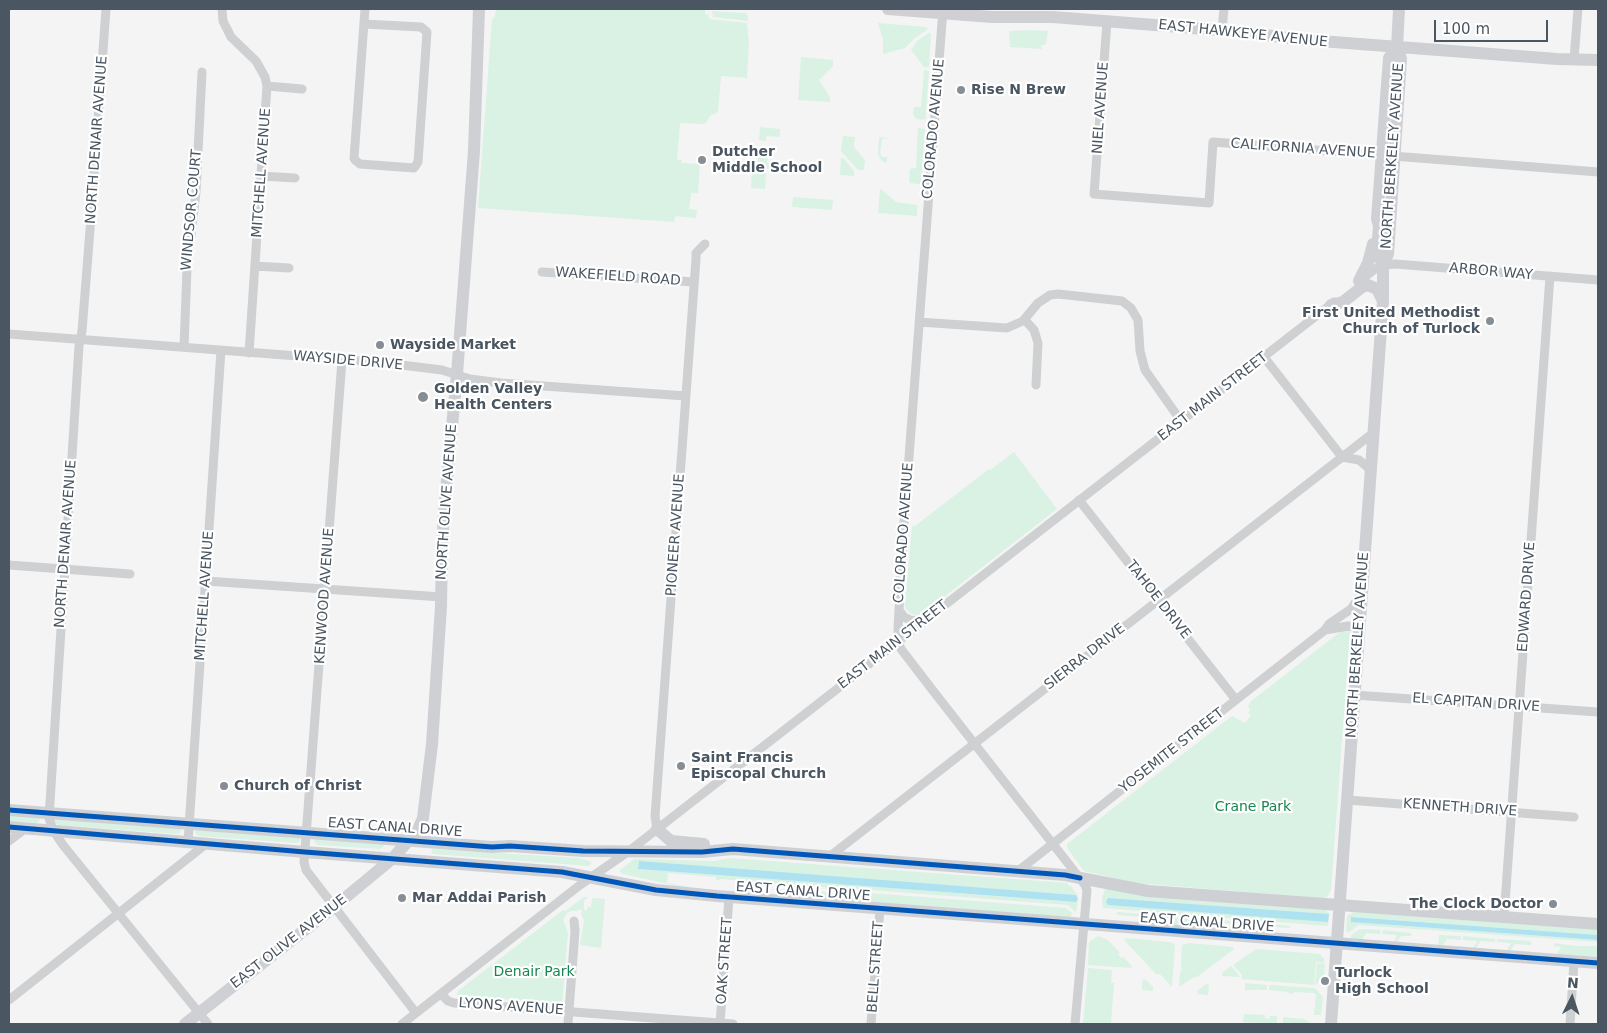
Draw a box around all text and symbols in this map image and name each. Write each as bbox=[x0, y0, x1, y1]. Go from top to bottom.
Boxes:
scale bar bbox=[1437, 10, 1551, 42]
street label: EAST HAWKEYE AVENUE bbox=[1158, 17, 1328, 51]
text: 100 m bbox=[1442, 20, 1490, 38]
street label: NORTH DENAIR AVENUE bbox=[83, 55, 111, 225]
street label: COLORADO AVENUE bbox=[919, 58, 949, 200]
street label: NIEL AVENUE bbox=[1089, 61, 1113, 155]
street label: NORTH BERKELEY AVENUE bbox=[1378, 63, 1408, 249]
place label: Rise N Brew bbox=[971, 82, 1066, 98]
marker: Rise N Brew bbox=[955, 84, 967, 96]
street label: MITCHELL AVENUE bbox=[249, 108, 275, 238]
street label: CALIFORNIA AVENUE bbox=[1230, 136, 1376, 162]
place label: Dutcher Middle School bbox=[712, 144, 822, 176]
street label: WINDSOR COURT bbox=[178, 149, 206, 271]
marker: Dutcher Middle School bbox=[696, 154, 708, 166]
street label: ARBOR WAY bbox=[1448, 260, 1534, 284]
street label: WAKEFIELD ROAD bbox=[555, 264, 681, 290]
place label: First United Methodist Church of Turlock bbox=[1302, 305, 1480, 338]
marker: First United Methodist Church of Turlock bbox=[1484, 315, 1496, 327]
place label: Wayside Market bbox=[390, 337, 516, 353]
marker: Wayside Market bbox=[374, 339, 386, 351]
street label: WAYSIDE DRIVE bbox=[292, 348, 404, 374]
street label: EAST MAIN STREET bbox=[1155, 349, 1271, 445]
place label: Golden Valley Health Centers bbox=[434, 381, 552, 414]
marker: Golden Valley Health Centers bbox=[416, 390, 430, 404]
street label: NORTH OLIVE AVENUE bbox=[433, 423, 461, 581]
street label: NORTH DENAIR AVENUE bbox=[52, 459, 80, 629]
street label: COLORADO AVENUE bbox=[891, 462, 917, 604]
street label: PIONEER AVENUE bbox=[663, 473, 689, 597]
street label: KENWOOD AVENUE bbox=[312, 527, 338, 665]
street label: MITCHELL AVENUE bbox=[192, 531, 218, 661]
street label: EDWARD DRIVE bbox=[1515, 541, 1539, 653]
street label: NORTH BERKELEY AVENUE bbox=[1343, 552, 1373, 738]
street label: TAHOE DRIVE bbox=[1122, 557, 1194, 643]
street label: EAST MAIN STREET bbox=[835, 597, 951, 693]
street label: SIERRA DRIVE bbox=[1041, 620, 1129, 694]
street label: EL CAPITAN DRIVE bbox=[1412, 690, 1540, 716]
street label: YOSEMITE STREET bbox=[1116, 705, 1228, 797]
place label: Saint Francis Episcopal Church bbox=[691, 750, 826, 782]
marker: Saint Francis Episcopal Church bbox=[675, 760, 687, 772]
place label: Church of Christ bbox=[234, 778, 362, 794]
marker: Church of Christ bbox=[218, 780, 230, 792]
street label: KENNETH DRIVE bbox=[1402, 796, 1518, 820]
park label: Crane Park bbox=[1215, 799, 1291, 815]
street label: EAST CANAL DRIVE bbox=[327, 815, 463, 841]
street label: EAST CANAL DRIVE bbox=[735, 879, 871, 905]
place label: Mar Addai Parish bbox=[412, 890, 546, 906]
street label: EAST OLIVE AVENUE bbox=[228, 891, 350, 993]
marker: Mar Addai Parish bbox=[396, 892, 408, 904]
place label: The Clock Doctor bbox=[1409, 896, 1543, 912]
marker: The Clock Doctor bbox=[1547, 898, 1559, 910]
street label: EAST CANAL DRIVE bbox=[1139, 910, 1275, 936]
street label: OAK STREET bbox=[714, 917, 736, 1005]
street label: BELL STREET bbox=[864, 921, 888, 1013]
park label: Denair Park bbox=[493, 964, 575, 980]
place label: Turlock High School bbox=[1335, 965, 1429, 998]
north arrow bbox=[1547, 973, 1597, 1023]
marker: Turlock High School bbox=[1319, 975, 1331, 987]
text: N bbox=[1567, 975, 1579, 991]
street label: LYONS AVENUE bbox=[458, 995, 564, 1019]

